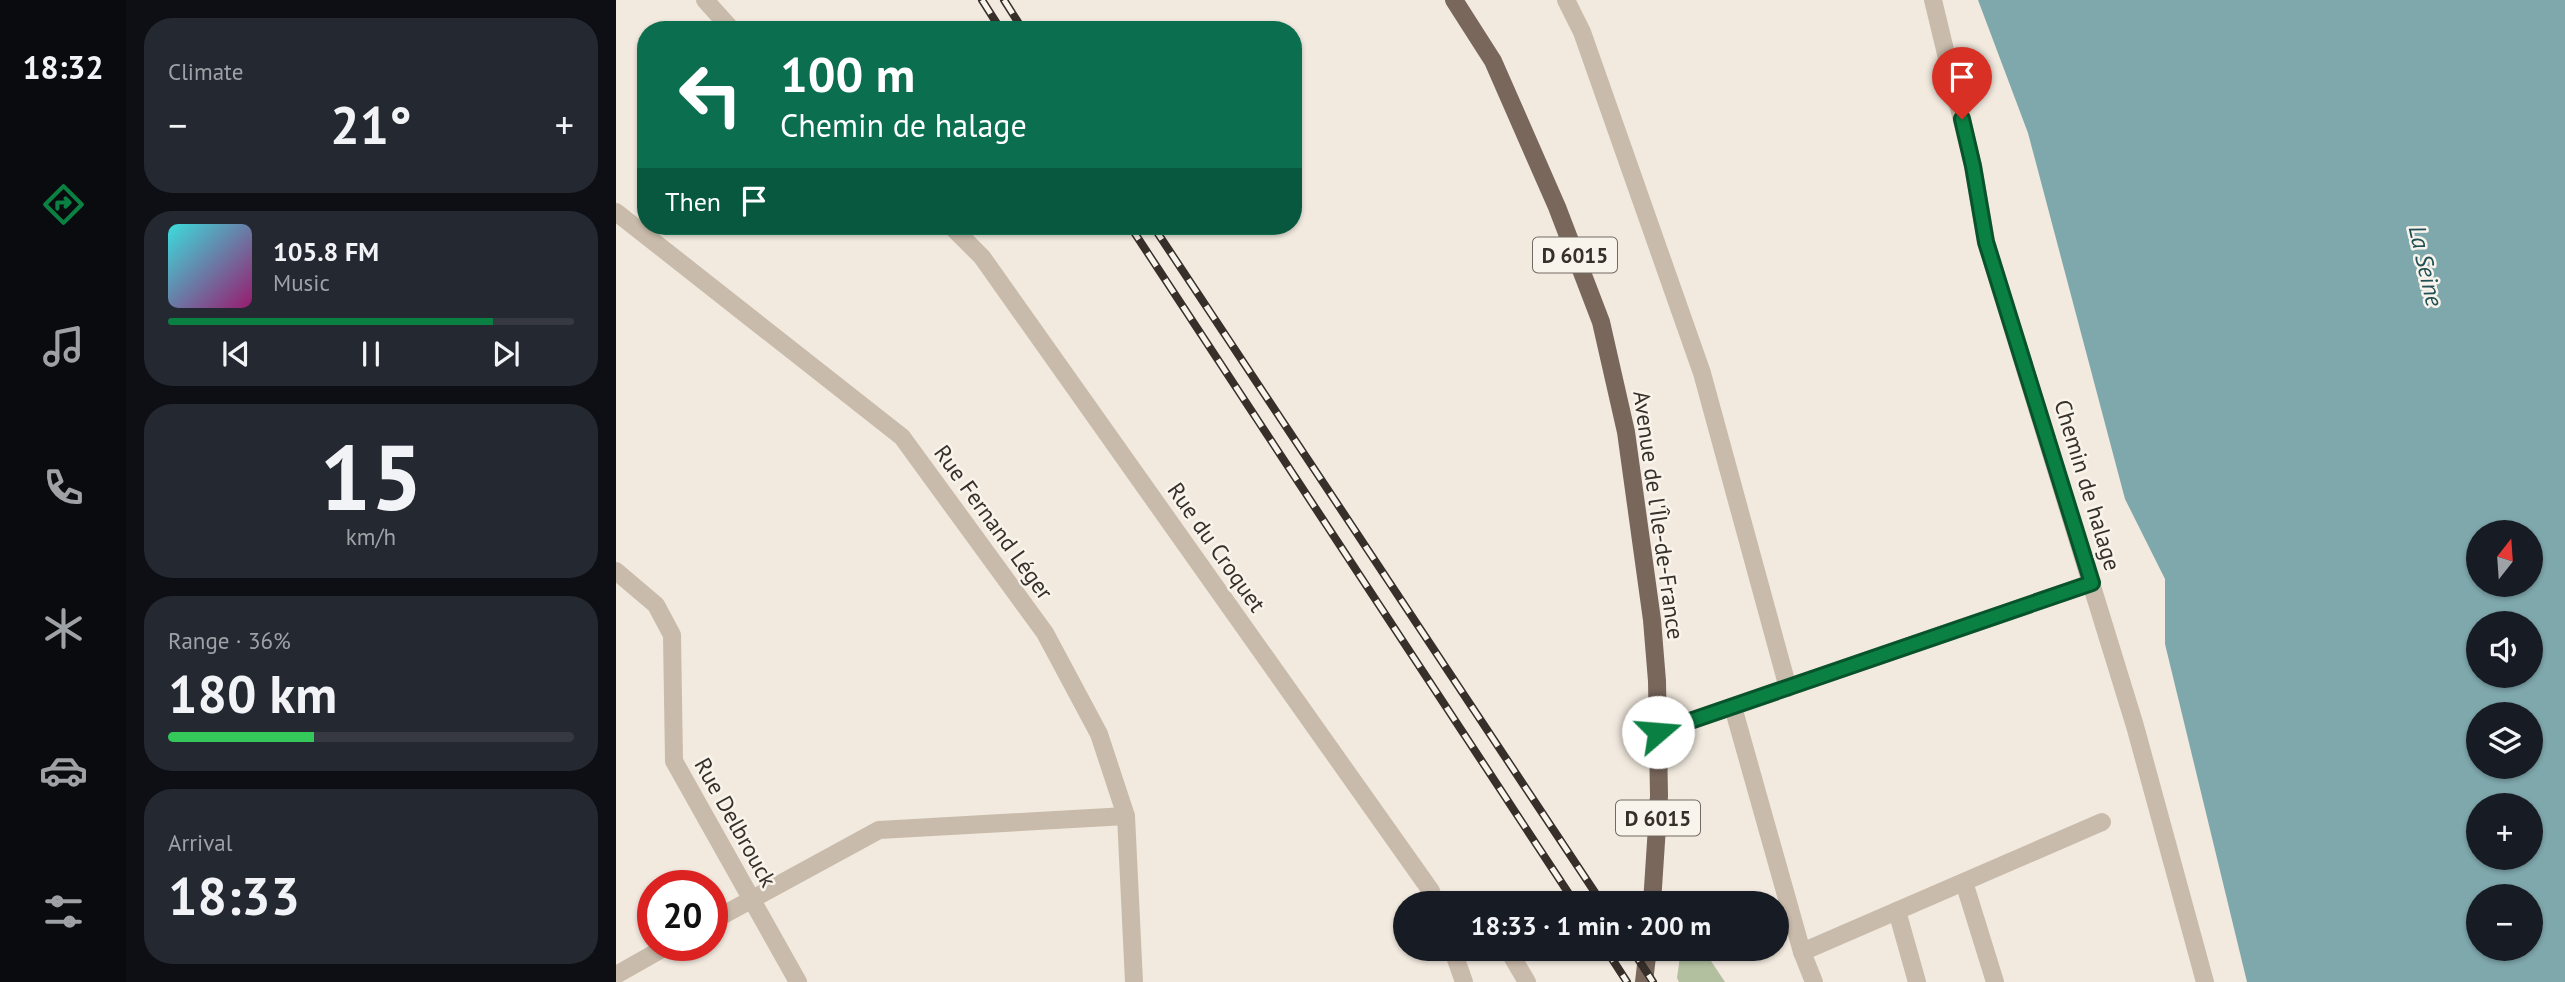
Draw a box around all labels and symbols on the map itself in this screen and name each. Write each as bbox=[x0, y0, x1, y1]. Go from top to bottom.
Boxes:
pin bbox=[1932, 47, 1992, 119]
water label: La Seine bbox=[2402, 222, 2450, 310]
road number: D 6015 bbox=[1533, 238, 1617, 272]
street label: Avenue de l'Île-de-France bbox=[1627, 389, 1691, 641]
street label: Chemin de halage bbox=[2048, 396, 2128, 574]
street label: Rue Fernand Léger bbox=[928, 439, 1060, 605]
street label: Rue du Croquet bbox=[1162, 477, 1272, 618]
north arrow bbox=[2466, 520, 2543, 597]
position arrow bbox=[1621, 695, 1695, 769]
street label: Rue Delbrouck bbox=[689, 752, 783, 892]
road number: D 6015 bbox=[1616, 800, 1700, 836]
speed limit sign: 20 bbox=[637, 870, 728, 961]

